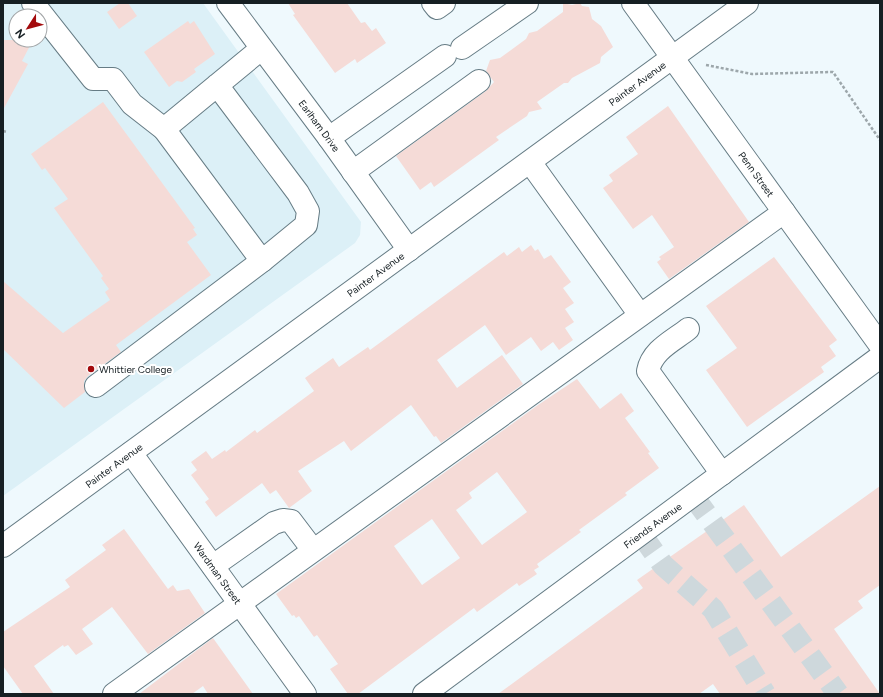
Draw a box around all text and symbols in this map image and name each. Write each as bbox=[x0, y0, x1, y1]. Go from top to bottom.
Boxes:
north arrow bbox=[8, 8, 48, 48]
text: N bbox=[13, 26, 28, 41]
street label: Painter Avenue bbox=[606, 58, 669, 109]
street label: Earlham Drive bbox=[296, 97, 343, 155]
street label: Penn Street bbox=[735, 149, 777, 200]
street label: Painter Avenue bbox=[344, 249, 407, 300]
place label: Whittier College bbox=[99, 363, 172, 376]
marker: Whittier College bbox=[86, 364, 96, 374]
street label: Painter Avenue bbox=[83, 440, 146, 491]
street label: Friends Avenue bbox=[621, 500, 685, 551]
street label: Wardman Street bbox=[191, 540, 244, 607]

